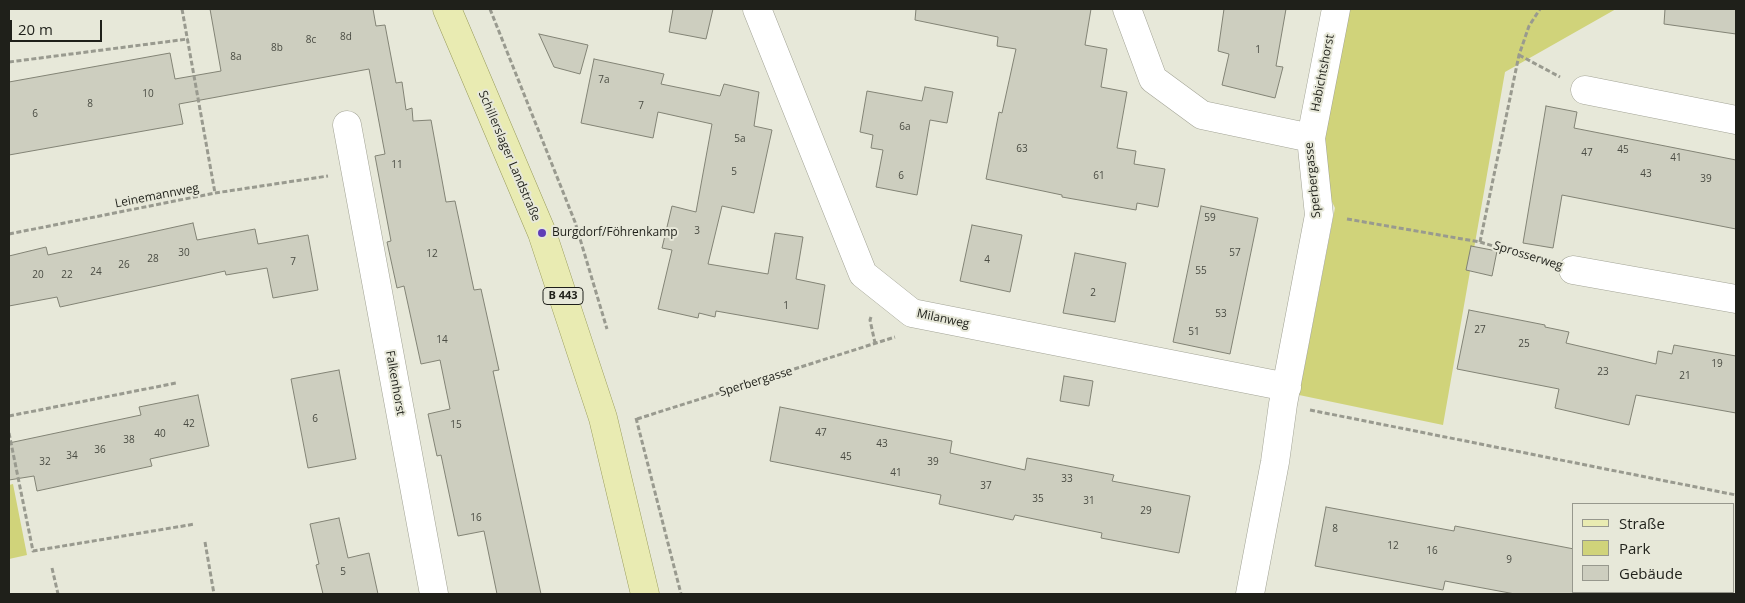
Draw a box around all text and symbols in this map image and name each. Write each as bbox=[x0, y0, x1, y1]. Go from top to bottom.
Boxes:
scale bar bbox=[12, 10, 105, 42]
text: 20 m bbox=[18, 19, 53, 39]
house number: 8d bbox=[340, 31, 352, 43]
street label: Habichtshorst bbox=[1308, 33, 1338, 113]
house number: 8c bbox=[306, 34, 316, 46]
house number: 8b bbox=[271, 42, 283, 54]
house number: 1 bbox=[1255, 44, 1261, 56]
house number: 8a bbox=[230, 51, 242, 63]
house number: 7a bbox=[598, 74, 610, 86]
house number: 10 bbox=[142, 88, 154, 100]
street label: Schillerslager Landstraße bbox=[475, 89, 543, 223]
house number: 8 bbox=[87, 98, 93, 110]
house number: 7 bbox=[638, 100, 644, 112]
house number: 6 bbox=[32, 108, 38, 120]
house number: 6a bbox=[899, 121, 911, 133]
house number: 5a bbox=[734, 133, 746, 145]
street label: Sperbergasse bbox=[1302, 142, 1324, 218]
house number: 63 bbox=[1016, 143, 1028, 155]
house number: 45 bbox=[1617, 144, 1629, 156]
house number: 47 bbox=[1581, 147, 1593, 159]
house number: 41 bbox=[1670, 152, 1682, 164]
house number: 11 bbox=[391, 159, 403, 171]
house number: 5 bbox=[731, 166, 737, 178]
house number: 43 bbox=[1640, 168, 1652, 180]
house number: 6 bbox=[898, 170, 904, 182]
house number: 61 bbox=[1093, 170, 1105, 182]
house number: 39 bbox=[1700, 173, 1712, 185]
street label: Leinemannweg bbox=[114, 181, 200, 211]
house number: 59 bbox=[1204, 212, 1216, 224]
house number: 3 bbox=[694, 225, 700, 237]
place label: Burgdorf/Föhrenkamp bbox=[552, 226, 678, 240]
marker: Burgdorf/Föhrenkamp bbox=[536, 227, 548, 239]
street label: Sprosserweg bbox=[1492, 239, 1564, 273]
house number: 30 bbox=[178, 247, 190, 259]
house number: 57 bbox=[1229, 247, 1241, 259]
house number: 12 bbox=[426, 248, 438, 260]
house number: 28 bbox=[147, 253, 159, 265]
house number: 4 bbox=[984, 254, 990, 266]
house number: 7 bbox=[290, 256, 296, 268]
house number: 26 bbox=[118, 259, 130, 271]
house number: 55 bbox=[1195, 265, 1207, 277]
house number: 24 bbox=[90, 266, 102, 278]
house number: 20 bbox=[32, 269, 44, 281]
house number: 22 bbox=[61, 269, 73, 281]
house number: 2 bbox=[1090, 287, 1096, 299]
road number: B 443 bbox=[543, 288, 583, 304]
house number: 1 bbox=[783, 300, 789, 312]
street label: Milanweg bbox=[915, 306, 971, 332]
house number: 53 bbox=[1215, 308, 1227, 320]
house number: 27 bbox=[1474, 324, 1486, 336]
house number: 51 bbox=[1188, 326, 1200, 338]
house number: 14 bbox=[436, 334, 448, 346]
house number: 25 bbox=[1518, 338, 1530, 350]
street label: Falkenhorst bbox=[382, 349, 408, 417]
house number: 19 bbox=[1711, 358, 1723, 370]
street label: Sperbergasse bbox=[718, 364, 794, 400]
house number: 23 bbox=[1597, 366, 1609, 378]
house number: 21 bbox=[1679, 370, 1691, 382]
house number: 6 bbox=[312, 413, 318, 425]
house number: 42 bbox=[183, 418, 195, 430]
house number: 15 bbox=[450, 419, 462, 431]
house number: 47 bbox=[815, 427, 827, 439]
house number: 40 bbox=[154, 428, 166, 440]
house number: 38 bbox=[123, 434, 135, 446]
house number: 43 bbox=[876, 438, 888, 450]
house number: 36 bbox=[94, 444, 106, 456]
house number: 34 bbox=[66, 450, 78, 462]
house number: 45 bbox=[840, 451, 852, 463]
house number: 32 bbox=[39, 456, 51, 468]
house number: 39 bbox=[927, 456, 939, 468]
house number: 41 bbox=[890, 467, 902, 479]
house number: 33 bbox=[1061, 473, 1073, 485]
house number: 37 bbox=[980, 480, 992, 492]
house number: 35 bbox=[1032, 493, 1044, 505]
house number: 31 bbox=[1083, 495, 1095, 507]
legend bbox=[1572, 503, 1735, 593]
house number: 29 bbox=[1140, 505, 1152, 517]
house number: 16 bbox=[470, 512, 482, 524]
text: Straße bbox=[1619, 513, 1665, 533]
house number: 8 bbox=[1332, 523, 1338, 535]
text: Park bbox=[1619, 538, 1650, 558]
house number: 12 bbox=[1387, 540, 1399, 552]
house number: 16 bbox=[1426, 545, 1438, 557]
house number: 9 bbox=[1506, 554, 1512, 566]
text: Gebäude bbox=[1619, 563, 1683, 583]
house number: 5 bbox=[340, 566, 346, 578]

